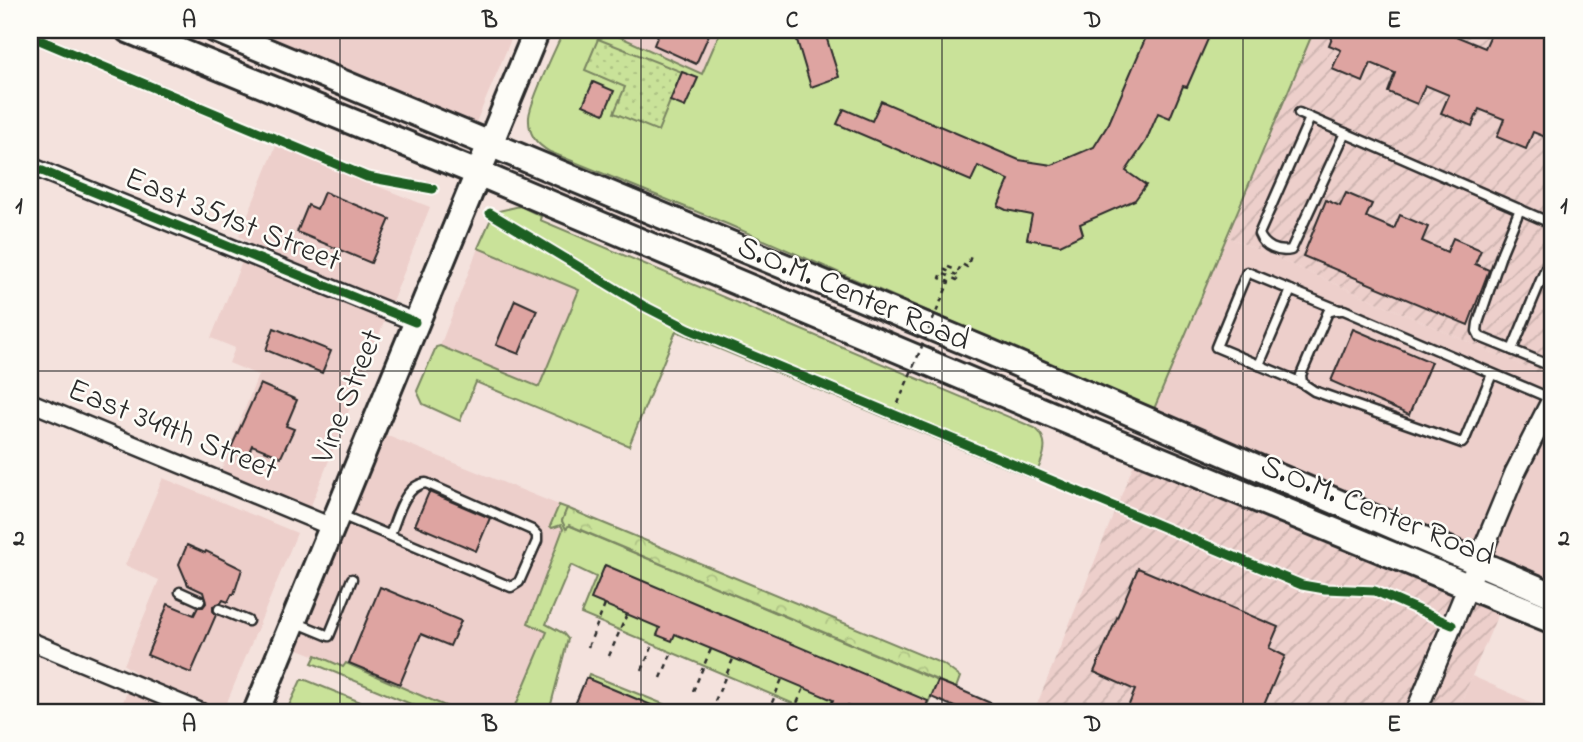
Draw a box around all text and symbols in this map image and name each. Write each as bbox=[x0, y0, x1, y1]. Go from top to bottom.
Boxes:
text: A bbox=[182, 5, 196, 38]
text: B bbox=[481, 5, 498, 38]
text: C bbox=[786, 5, 799, 38]
text: D bbox=[1084, 5, 1101, 38]
text: E bbox=[1387, 5, 1401, 38]
street label: East 351st Street bbox=[117, 156, 347, 286]
text: 1 bbox=[15, 191, 23, 224]
text: 1 bbox=[1560, 191, 1568, 224]
street label: S.O.M. Center Road bbox=[729, 225, 977, 365]
street label: Vine Street bbox=[300, 323, 397, 472]
street label: East 349th Street bbox=[60, 368, 284, 495]
street label: S.O.M. Center Road bbox=[1253, 444, 1501, 580]
text: 2 bbox=[12, 523, 25, 556]
text: 2 bbox=[1557, 523, 1570, 556]
text: A bbox=[182, 709, 196, 742]
text: B bbox=[481, 709, 498, 742]
text: C bbox=[786, 709, 799, 742]
text: D bbox=[1084, 709, 1101, 742]
text: E bbox=[1387, 709, 1401, 742]

